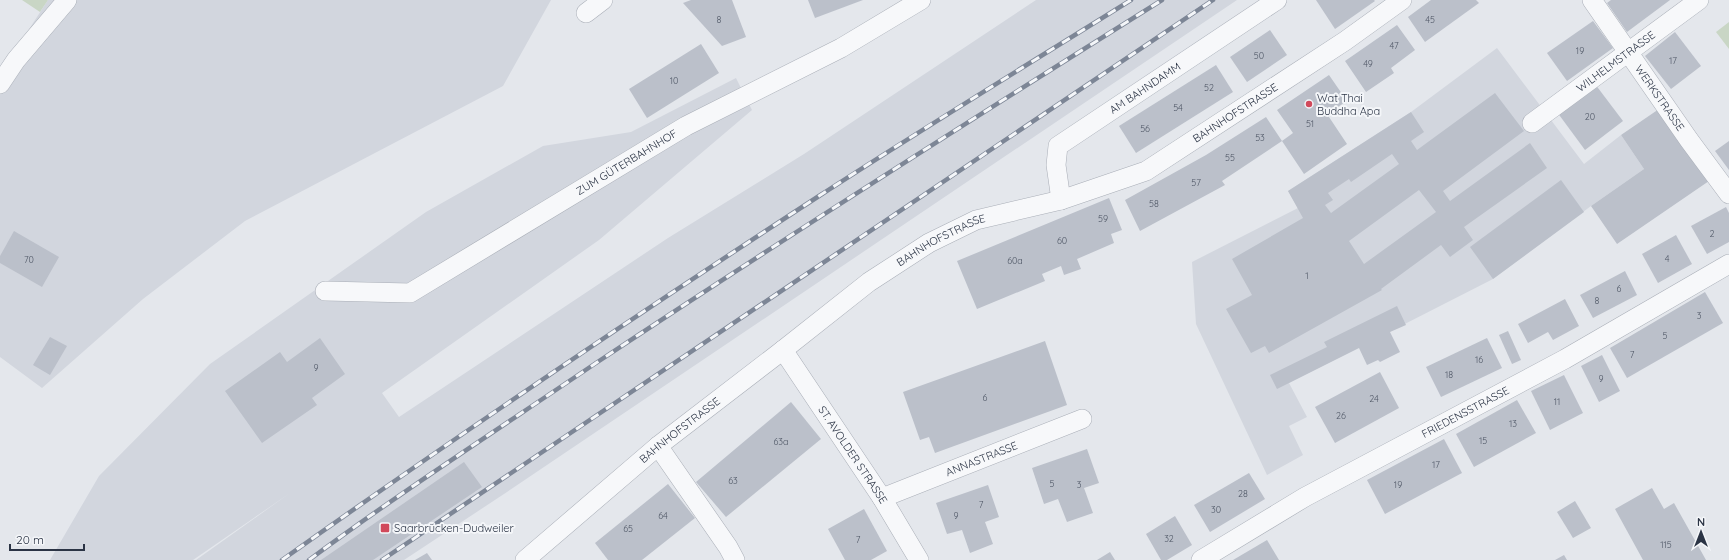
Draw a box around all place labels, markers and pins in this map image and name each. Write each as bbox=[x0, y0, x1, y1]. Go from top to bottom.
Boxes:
place label: Wat Thai Buddha Apa bbox=[1317, 91, 1380, 118]
marker: Wat Thai Buddha Apa bbox=[1304, 99, 1314, 109]
place label: Saarbrücken-Dudweiler bbox=[394, 521, 515, 535]
marker: Saarbrücken-Dudweiler bbox=[379, 522, 391, 534]

